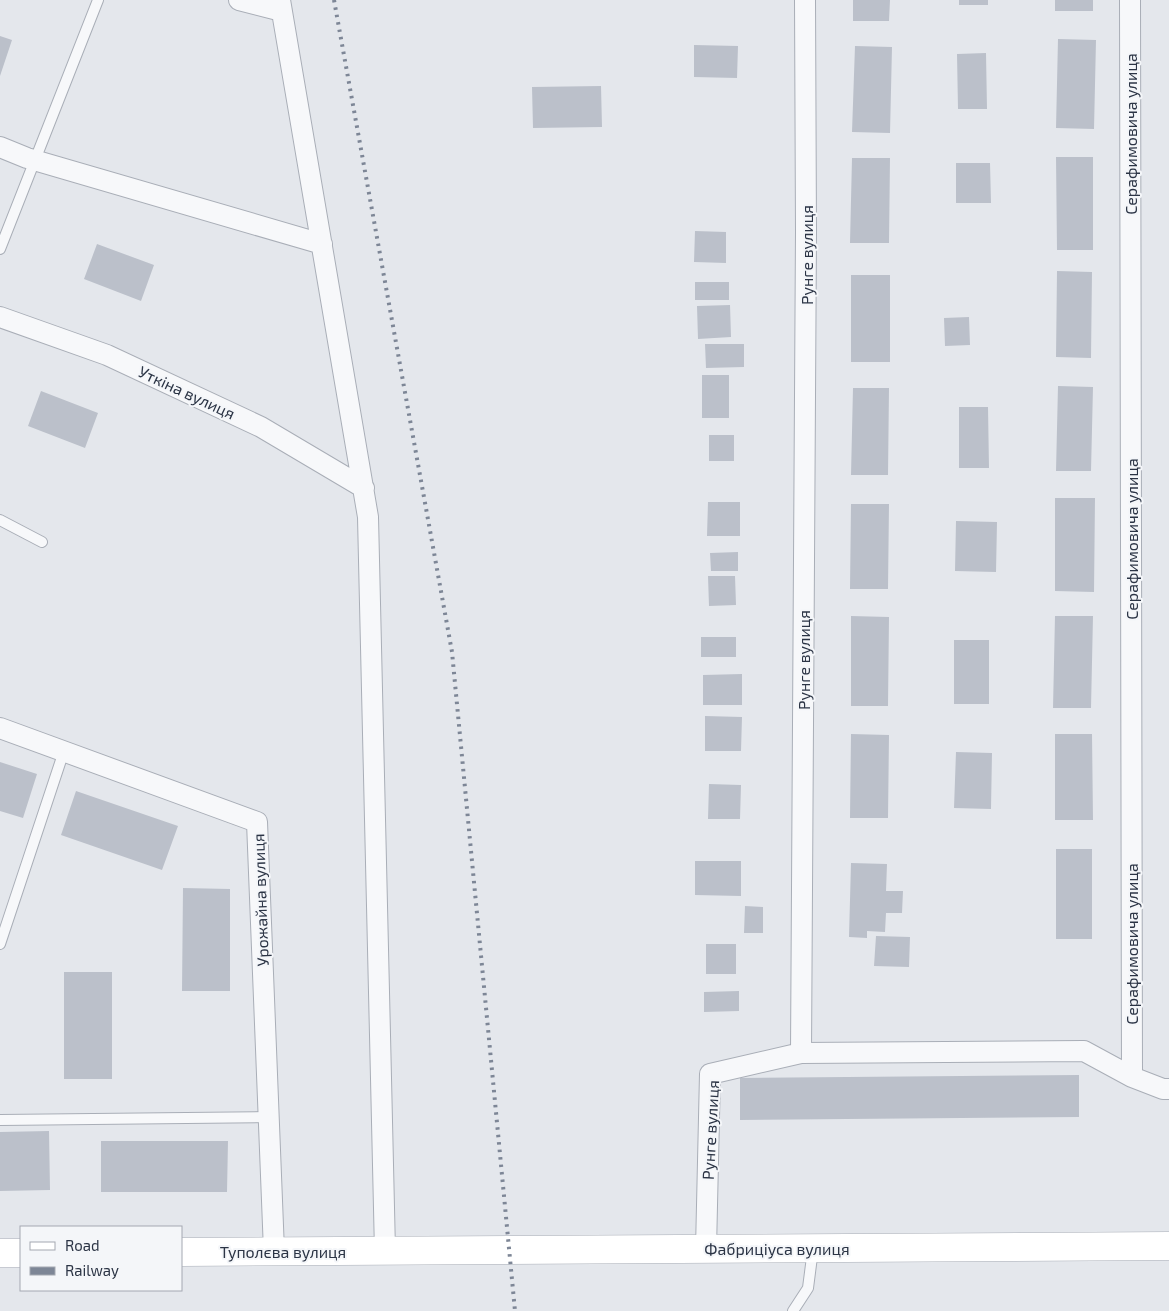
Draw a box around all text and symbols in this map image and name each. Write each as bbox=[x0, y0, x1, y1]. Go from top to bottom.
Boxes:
street label: Серафимовича улица bbox=[1121, 53, 1141, 215]
street label: Рунге вулиця bbox=[797, 205, 817, 305]
street label: Уткiна вулиця bbox=[135, 361, 238, 424]
street label: Серафимовича улица bbox=[1122, 458, 1142, 620]
street label: Рунге вулиця bbox=[794, 610, 814, 710]
street label: Урожайна вулиця bbox=[248, 833, 273, 967]
street label: Серафимовича улица bbox=[1122, 863, 1142, 1025]
street label: Рунге вулиця bbox=[698, 1080, 723, 1181]
legend bbox=[20, 1226, 182, 1291]
text: Road bbox=[65, 1236, 100, 1254]
street label: Фабриціуса вулиця bbox=[704, 1239, 850, 1259]
street label: Туполєва вулиця bbox=[220, 1242, 346, 1262]
text: Railway bbox=[65, 1261, 119, 1279]

